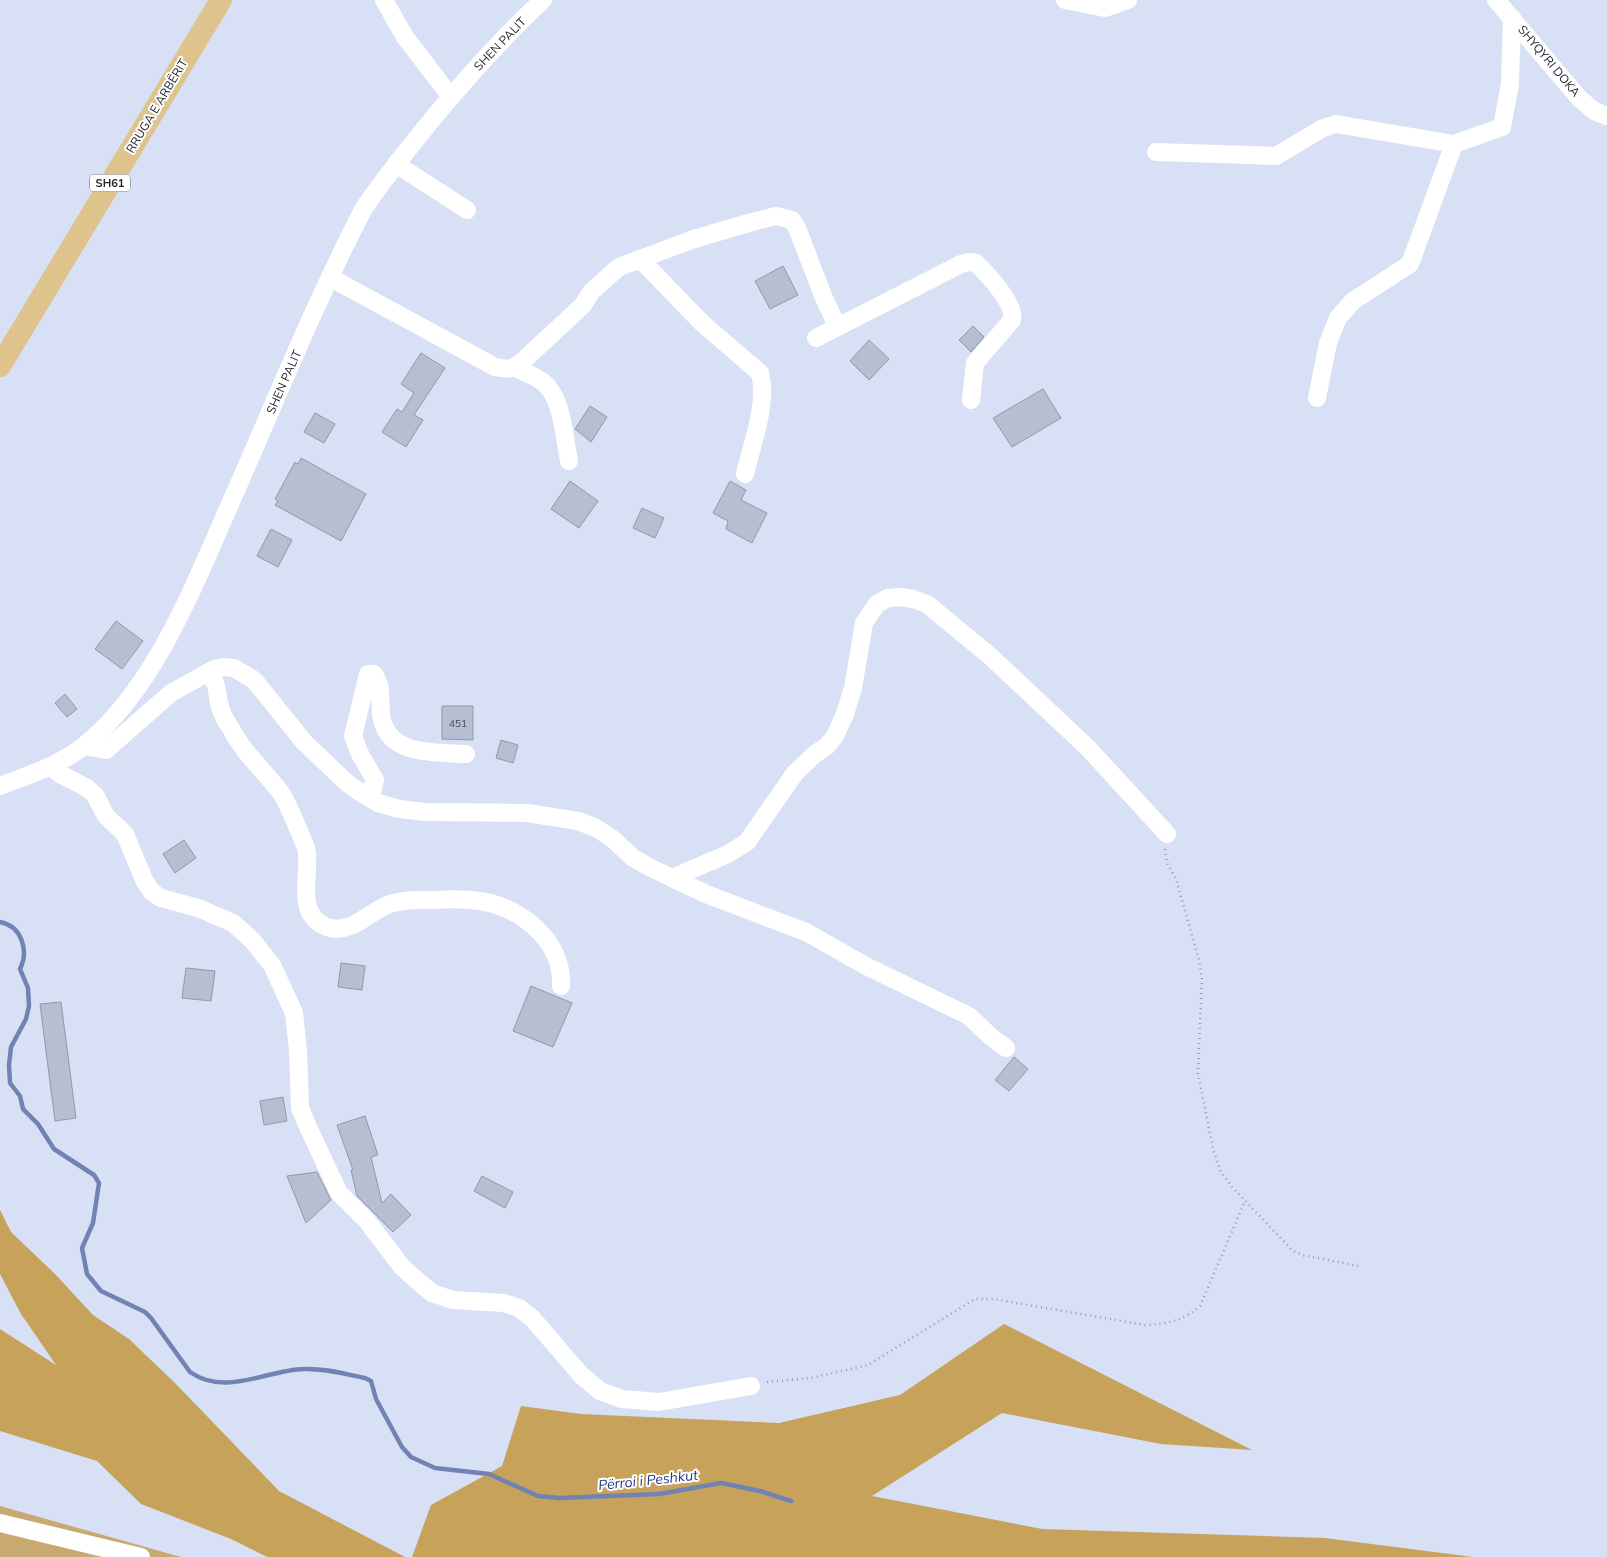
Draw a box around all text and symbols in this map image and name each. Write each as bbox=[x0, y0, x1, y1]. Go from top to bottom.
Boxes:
street label: SHEN PALIT bbox=[470, 13, 529, 73]
street label: SHYQYRI DOKA bbox=[1515, 22, 1584, 100]
street label: RRUGA E ARBËRIT bbox=[123, 55, 191, 156]
road number: SH61 bbox=[90, 174, 130, 192]
street label: SHEN PALIT bbox=[263, 347, 305, 416]
house number: 451 bbox=[449, 717, 467, 730]
water label: Përroi i Peshkut bbox=[597, 1466, 700, 1494]

